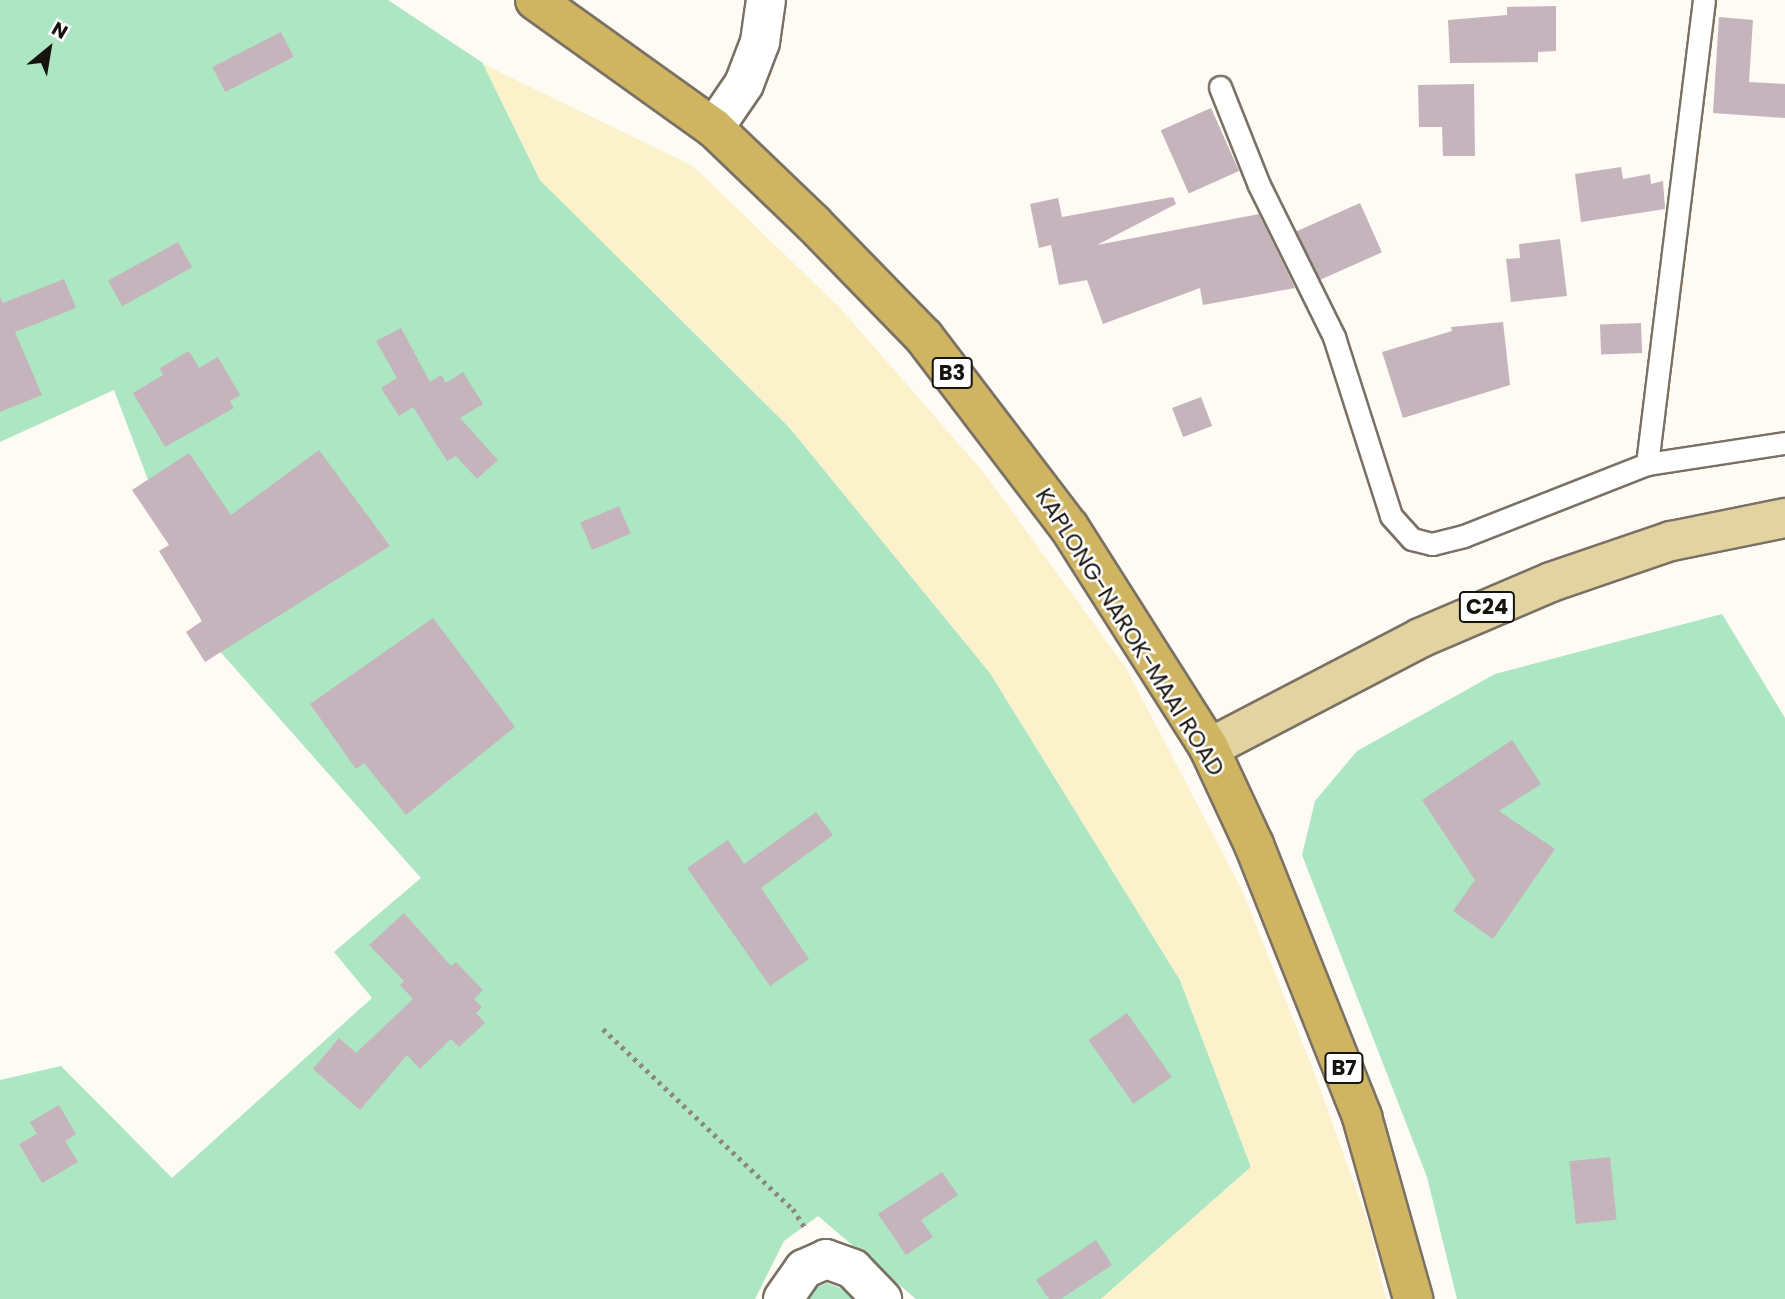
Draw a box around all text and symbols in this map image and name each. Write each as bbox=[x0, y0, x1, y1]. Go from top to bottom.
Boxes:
north arrow bbox=[14, 14, 84, 84]
text: N bbox=[47, 15, 73, 46]
road number: B3 bbox=[931, 356, 973, 390]
street label: KAPLONG-NAROK-MAAI ROAD bbox=[1030, 483, 1230, 781]
road number: C24 bbox=[1457, 590, 1517, 624]
road number: B7 bbox=[1323, 1050, 1365, 1086]

